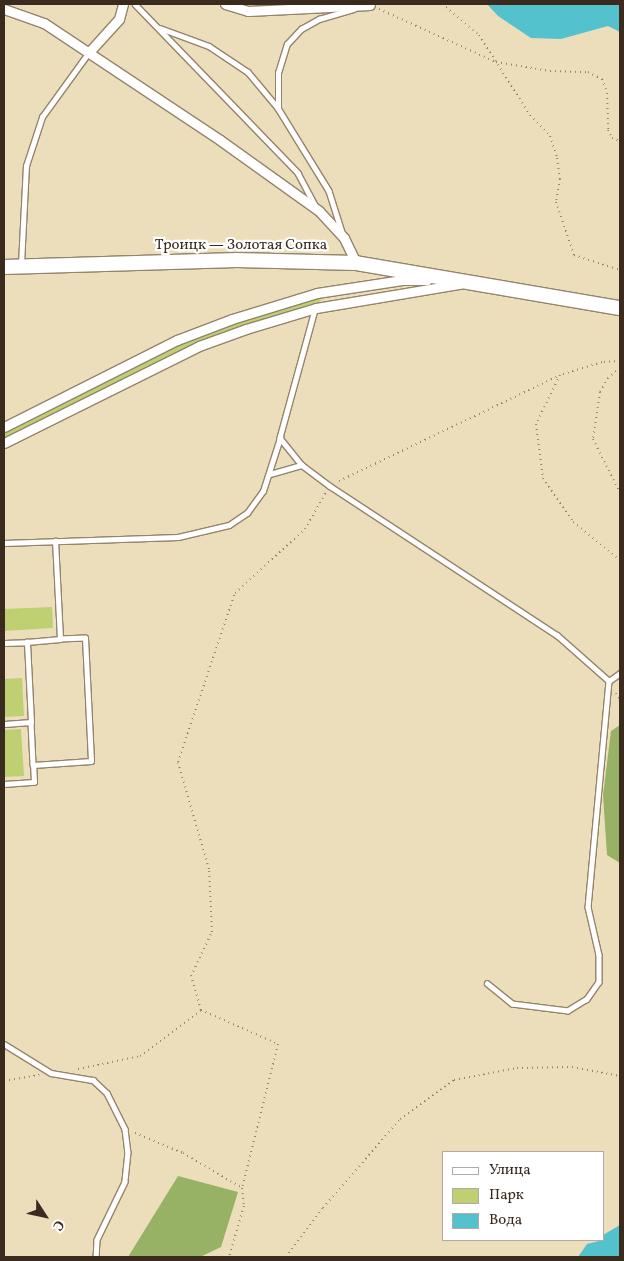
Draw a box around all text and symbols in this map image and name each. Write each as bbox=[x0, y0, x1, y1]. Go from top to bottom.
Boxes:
street label: Троицк — Золотая Сопка bbox=[155, 237, 327, 255]
legend bbox=[442, 1151, 604, 1241]
text: Улица bbox=[489, 1160, 531, 1181]
text: Парк bbox=[489, 1185, 524, 1206]
north arrow bbox=[20, 1191, 70, 1241]
text: Вода bbox=[489, 1210, 522, 1231]
text: С bbox=[47, 1216, 68, 1234]

